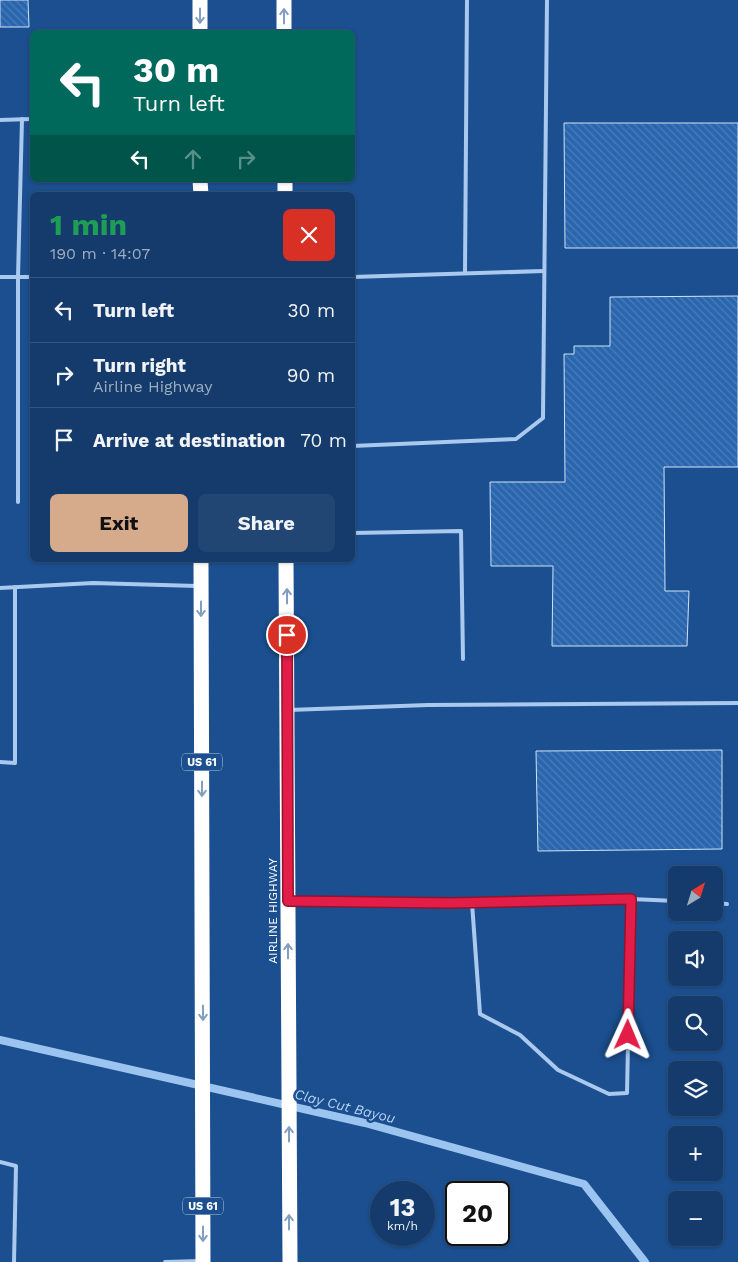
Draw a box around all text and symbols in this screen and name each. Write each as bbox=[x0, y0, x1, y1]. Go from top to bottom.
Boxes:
one-way arrow bbox=[195, 8, 205, 24]
one-way arrow bbox=[279, 9, 289, 25]
text: 30 m bbox=[133, 49, 219, 91]
icon: left bbox=[50, 50, 115, 115]
text: Turn left bbox=[133, 91, 225, 116]
icon: left bbox=[126, 145, 154, 173]
icon: ahead bbox=[179, 145, 207, 173]
icon: right bbox=[232, 145, 260, 173]
text: 1 min bbox=[50, 207, 127, 242]
button: close bbox=[283, 209, 335, 261]
text: 190 m · 14:07 bbox=[50, 244, 150, 263]
icon: left bbox=[50, 296, 78, 324]
text: Turn left bbox=[93, 299, 174, 322]
text: 30 m bbox=[288, 299, 335, 322]
text: Turn right bbox=[93, 354, 186, 377]
icon: right bbox=[50, 361, 78, 389]
text: 90 m bbox=[287, 364, 335, 387]
text: Airline Highway bbox=[93, 377, 212, 396]
icon: arrive bbox=[50, 426, 78, 454]
text: Arrive at destination bbox=[93, 429, 285, 452]
text: 70 m bbox=[300, 429, 347, 452]
button: Exit bbox=[50, 494, 188, 552]
button: Share bbox=[198, 494, 335, 552]
one-way arrow bbox=[282, 588, 292, 604]
one-way arrow bbox=[197, 600, 206, 616]
pin bbox=[266, 614, 308, 656]
icon: arrive bbox=[273, 621, 301, 649]
road number: US 61 bbox=[182, 754, 222, 770]
one-way arrow bbox=[197, 780, 207, 796]
street label: AIRLINE HIGHWAY bbox=[266, 858, 280, 964]
north arrow bbox=[668, 866, 722, 921]
map controls bbox=[668, 866, 723, 1246]
button: sound bbox=[668, 931, 723, 986]
one-way arrow bbox=[283, 943, 293, 960]
button: search bbox=[668, 996, 723, 1051]
one-way arrow bbox=[198, 1005, 207, 1021]
position arrow bbox=[601, 1008, 653, 1060]
button: layers bbox=[668, 1061, 723, 1116]
water label: Clay Cut Bayou bbox=[293, 1086, 397, 1126]
one-way arrow bbox=[284, 1126, 294, 1142]
button: + bbox=[668, 1126, 723, 1181]
speed limit sign: 20 bbox=[445, 1181, 510, 1246]
button: − bbox=[668, 1191, 723, 1246]
text: 13 bbox=[390, 1193, 415, 1222]
road number: US 61 bbox=[183, 1198, 223, 1214]
one-way arrow bbox=[284, 1214, 294, 1230]
text: km/h bbox=[387, 1219, 418, 1233]
one-way arrow bbox=[198, 1225, 208, 1241]

